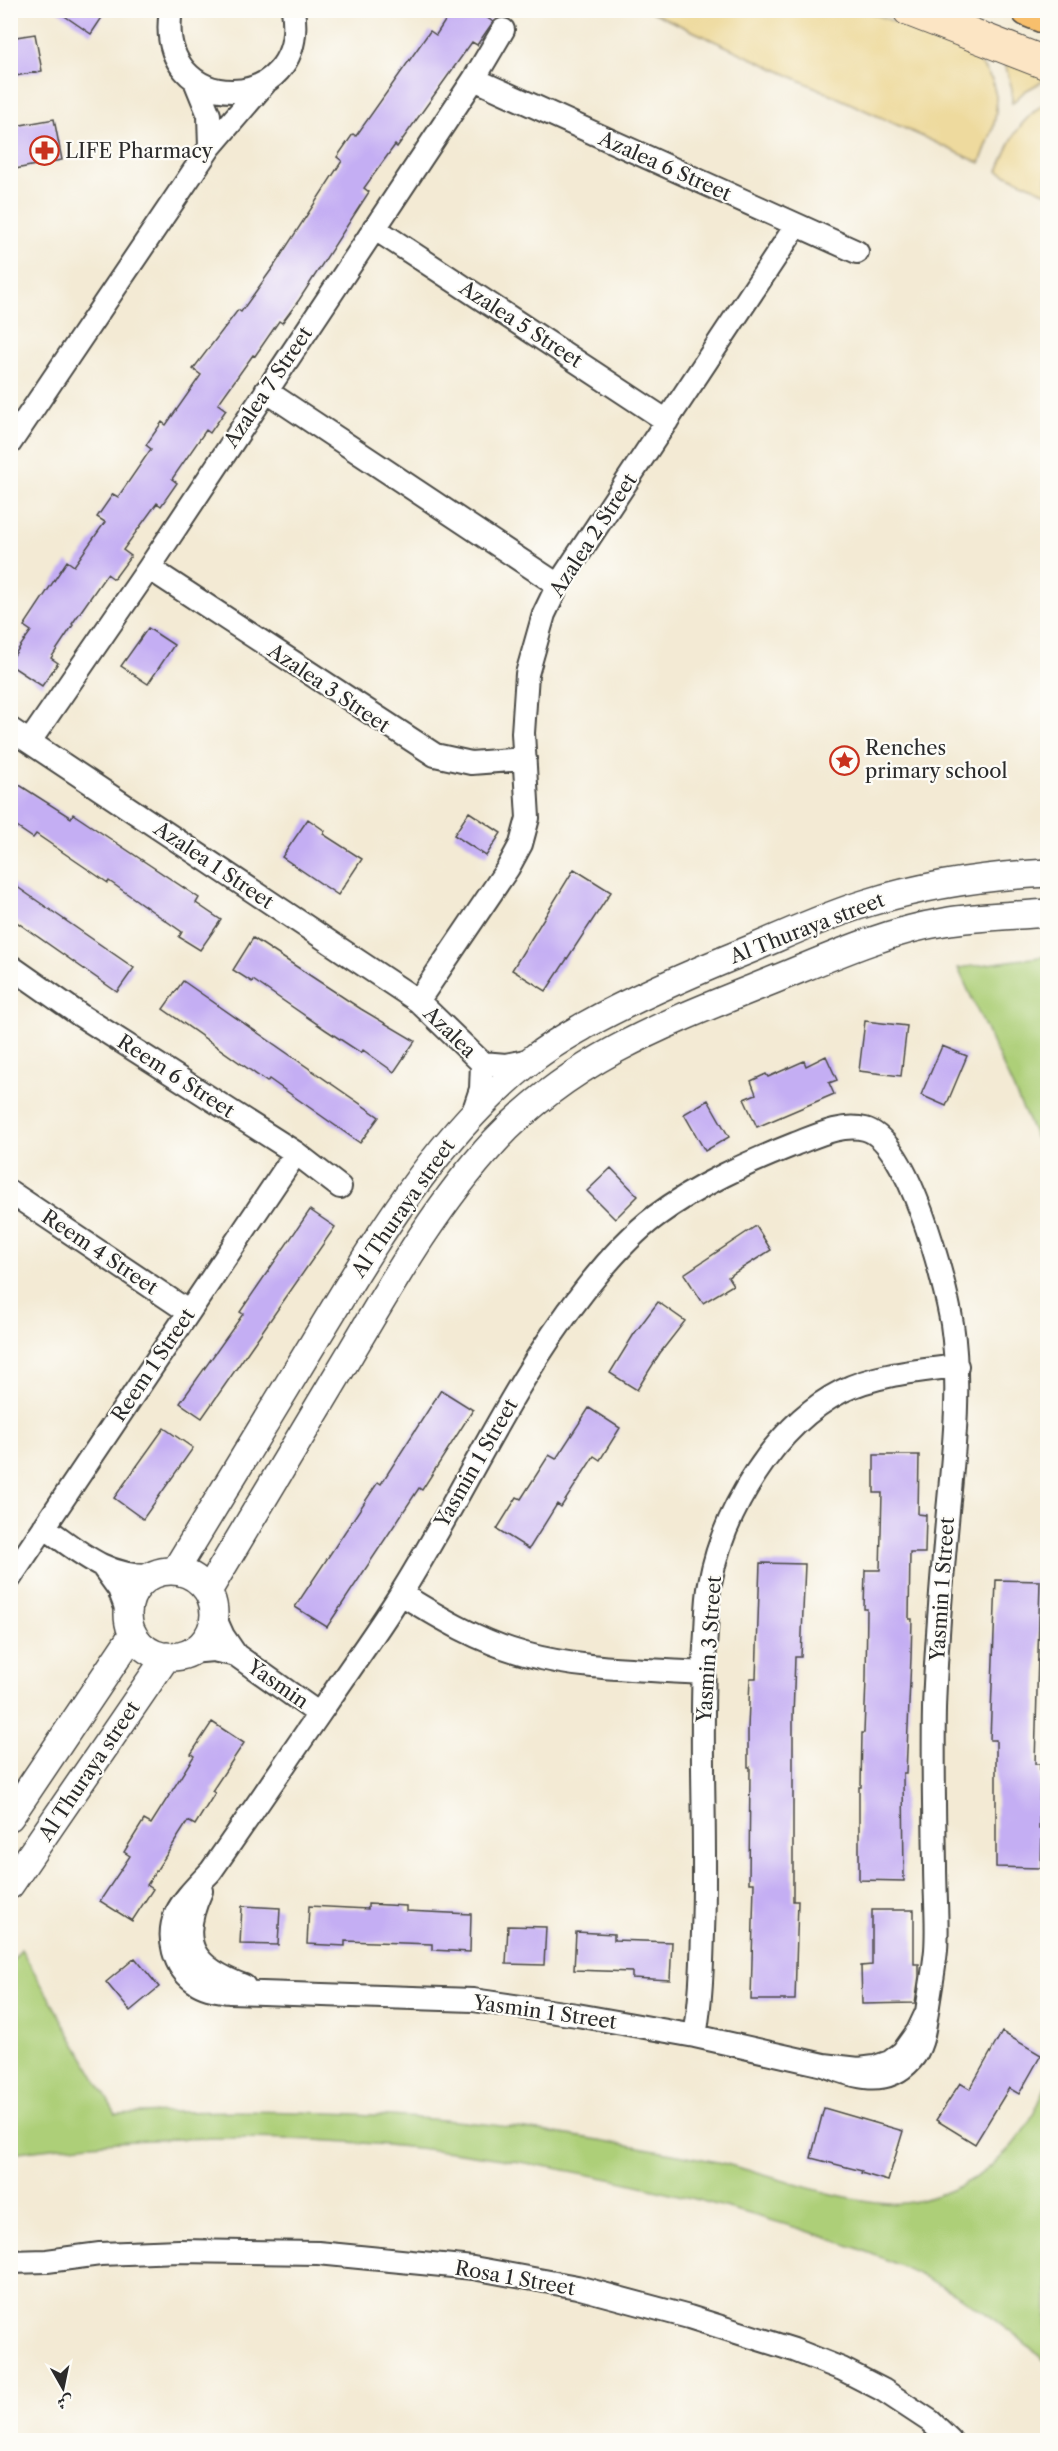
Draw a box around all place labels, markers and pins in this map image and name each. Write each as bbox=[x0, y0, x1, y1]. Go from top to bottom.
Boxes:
pharmacy icon: LIFE Pharmacy bbox=[28, 135, 60, 167]
place label: LIFE Pharmacy bbox=[65, 139, 214, 163]
place label: Renches primary school bbox=[865, 736, 1008, 783]
place icon: Renches primary school bbox=[828, 744, 860, 776]

